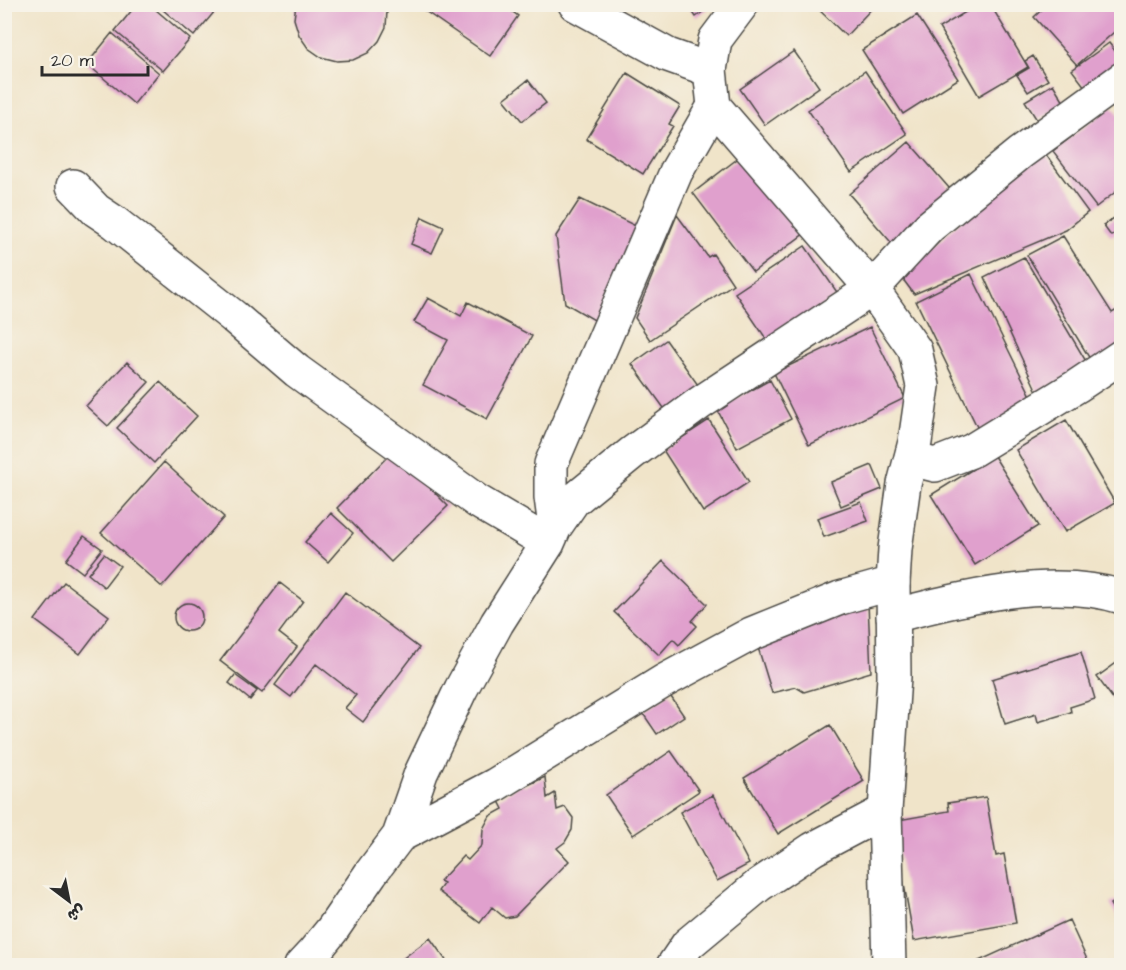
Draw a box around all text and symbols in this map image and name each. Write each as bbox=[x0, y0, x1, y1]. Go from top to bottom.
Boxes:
scale bar bbox=[42, 39, 148, 77]
text: 20 m bbox=[51, 48, 94, 73]
north arrow bbox=[39, 871, 99, 931]
text: ش bbox=[63, 899, 90, 927]

